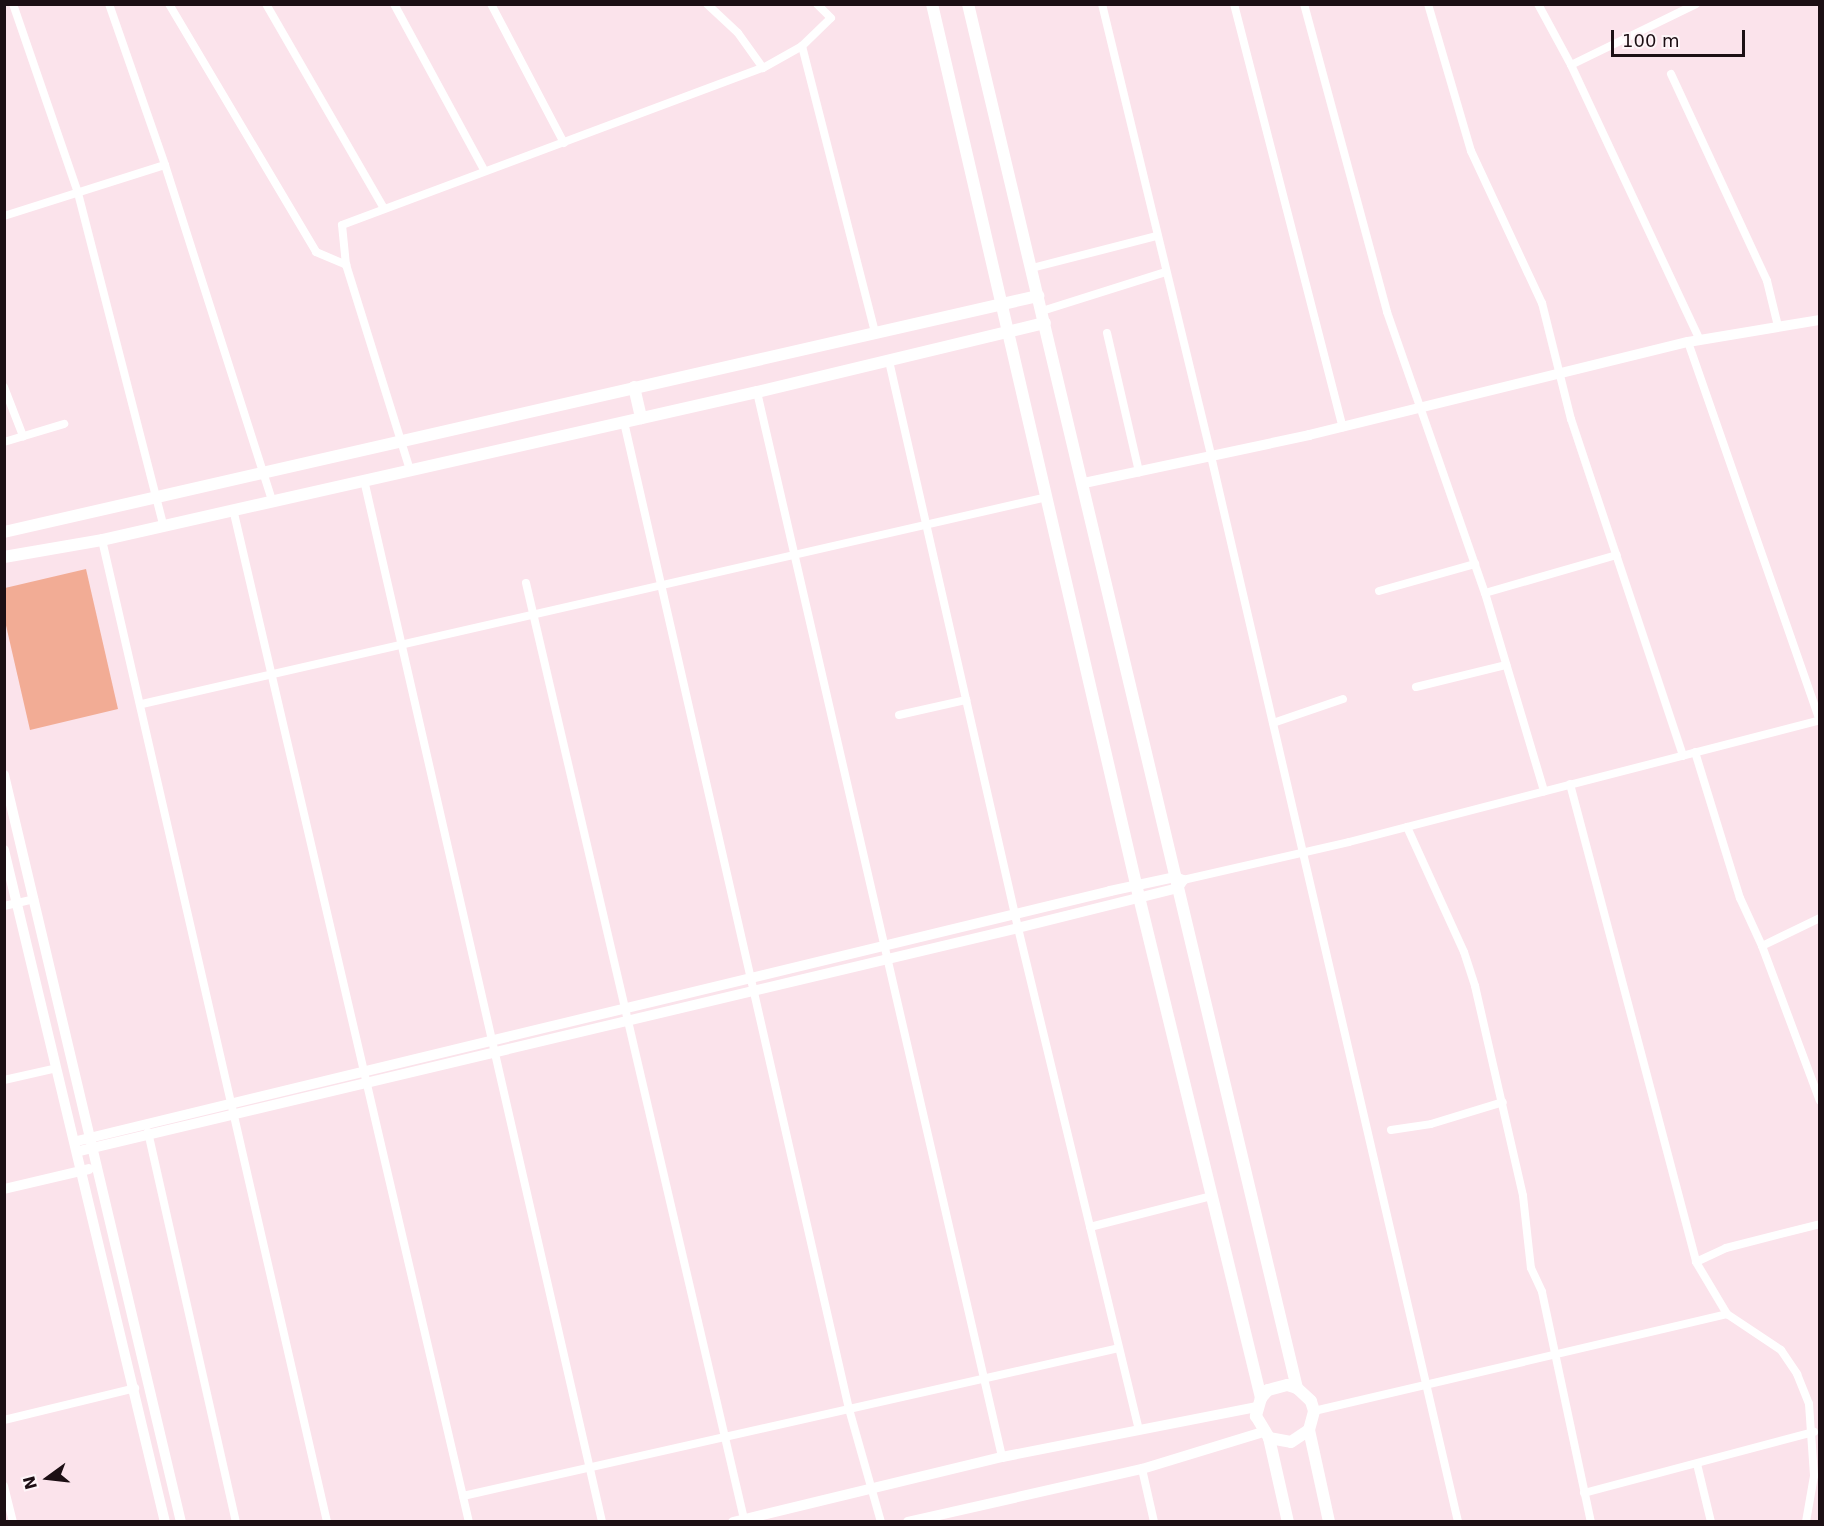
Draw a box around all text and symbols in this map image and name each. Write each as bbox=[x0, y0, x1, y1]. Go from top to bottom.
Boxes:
scale bar bbox=[1614, 18, 1748, 56]
text: 100 m bbox=[1622, 30, 1680, 51]
north arrow bbox=[18, 1448, 78, 1508]
text: N bbox=[19, 1474, 41, 1492]

